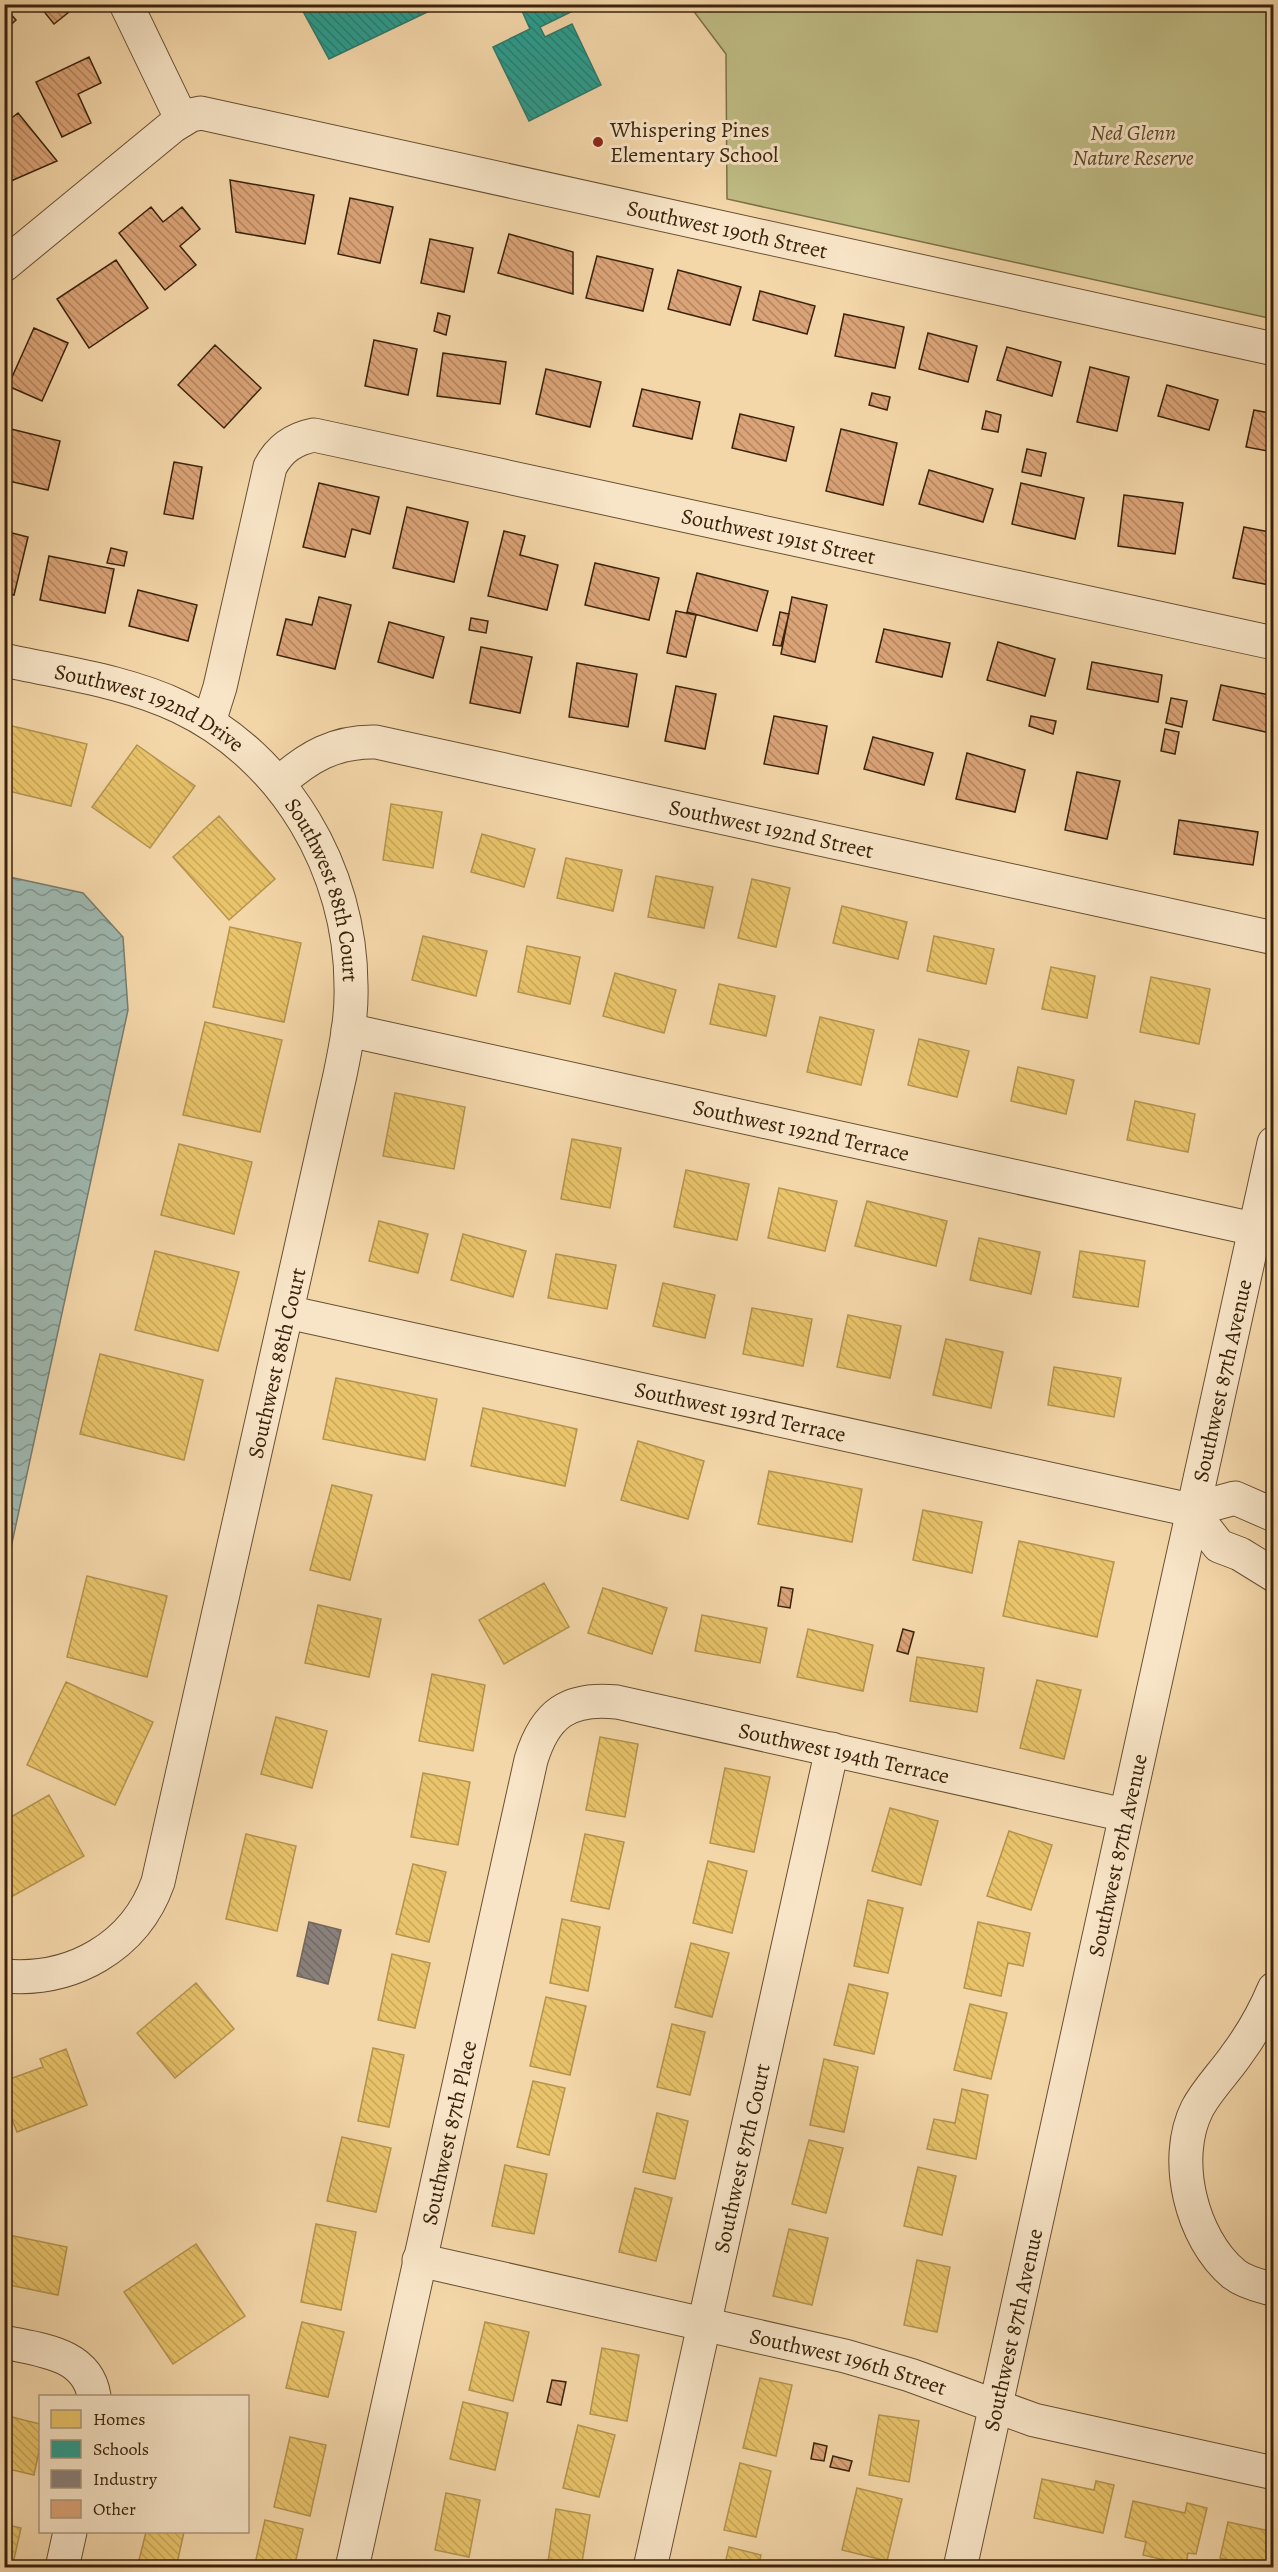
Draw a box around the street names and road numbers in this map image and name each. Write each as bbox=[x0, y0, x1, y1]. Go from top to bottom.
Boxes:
street label: Southwest 190th Street bbox=[624, 193, 830, 266]
street label: Southwest 191st Street bbox=[678, 501, 878, 572]
street label: Southwest 192nd Drive bbox=[52, 657, 250, 759]
street label: Southwest 88th Court bbox=[277, 792, 365, 983]
street label: Southwest 192nd Street bbox=[666, 792, 876, 866]
street label: Southwest 192nd Terrace bbox=[690, 1092, 912, 1169]
street label: Southwest 88th Court bbox=[240, 1265, 313, 1461]
street label: Southwest 87th Avenue bbox=[1186, 1276, 1260, 1485]
street label: Southwest 193rd Terrace bbox=[631, 1375, 849, 1450]
street label: Southwest 194th Terrace bbox=[735, 1715, 952, 1792]
street label: Southwest 87th Avenue bbox=[1081, 1751, 1155, 1960]
street label: Southwest 87th Place bbox=[414, 2038, 484, 2228]
street label: Southwest 87th Court bbox=[706, 2061, 778, 2256]
street label: Southwest 87th Avenue bbox=[977, 2226, 1050, 2434]
street label: Southwest 196th Street bbox=[746, 2321, 951, 2403]

